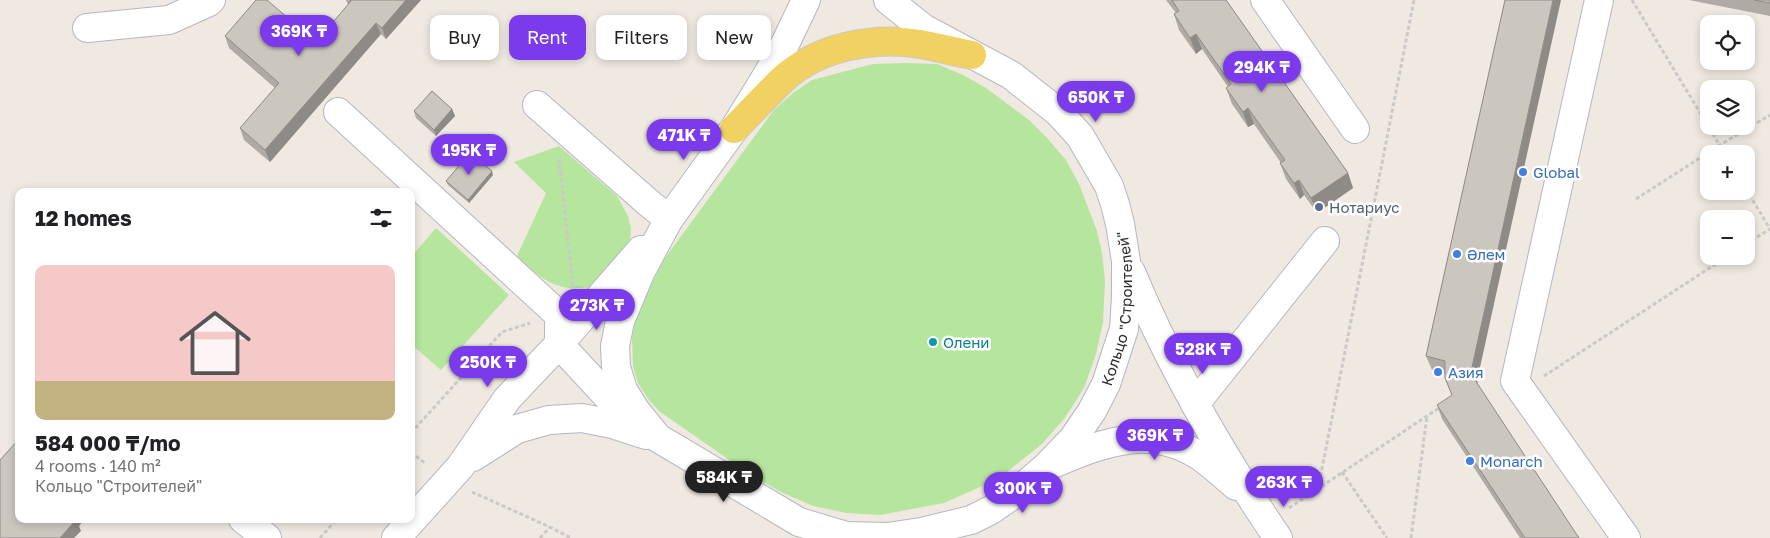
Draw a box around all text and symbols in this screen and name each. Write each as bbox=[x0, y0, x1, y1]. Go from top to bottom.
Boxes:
pin: 369K ₸ bbox=[258, 15, 340, 57]
chip: Buy bbox=[430, 15, 499, 60]
chip: Rent bbox=[509, 15, 586, 60]
chip: Filters bbox=[596, 15, 687, 60]
chip: New bbox=[697, 15, 771, 60]
map controls bbox=[1700, 15, 1755, 265]
button: locate bbox=[1700, 15, 1755, 70]
text: 369K ₸ bbox=[271, 21, 327, 41]
pin: 294K ₸ bbox=[1221, 51, 1303, 93]
text: 294K ₸ bbox=[1234, 57, 1290, 77]
pin: 650K ₸ bbox=[1055, 80, 1137, 123]
button: layers bbox=[1700, 80, 1755, 135]
text: 650K ₸ bbox=[1068, 87, 1124, 107]
pin: 471K ₸ bbox=[643, 119, 725, 161]
text: 471K ₸ bbox=[658, 125, 710, 145]
pin: 195K ₸ bbox=[428, 134, 510, 176]
text: 195K ₸ bbox=[442, 140, 496, 160]
button: + bbox=[1700, 145, 1755, 200]
place label: Global bbox=[1533, 163, 1580, 181]
marker: Global bbox=[1517, 166, 1529, 178]
place label: Нотариус bbox=[1329, 198, 1399, 216]
marker: Нотариус bbox=[1313, 201, 1325, 213]
icon: filters bbox=[367, 204, 395, 232]
text: 12 homes bbox=[35, 205, 132, 231]
button: − bbox=[1700, 210, 1755, 265]
street label: Кольцо "Строителей" bbox=[1097, 230, 1135, 388]
place label: Әлем bbox=[1467, 245, 1505, 263]
marker: Әлем bbox=[1451, 248, 1463, 260]
pin: 273K ₸ bbox=[556, 288, 638, 331]
text: 273K ₸ bbox=[570, 295, 624, 315]
icon: home bbox=[170, 298, 260, 388]
pin: 528K ₸ bbox=[1162, 332, 1244, 375]
place label: Олени bbox=[943, 333, 989, 351]
marker: Олени bbox=[927, 336, 939, 348]
text: 528K ₸ bbox=[1175, 339, 1231, 359]
pin: 250K ₸ bbox=[447, 346, 529, 388]
text: 250K ₸ bbox=[460, 352, 516, 372]
place label: Азия bbox=[1448, 363, 1483, 381]
marker: Азия bbox=[1432, 366, 1444, 378]
pin: 369K ₸ bbox=[1114, 418, 1196, 461]
text: 369K ₸ bbox=[1127, 425, 1183, 445]
text: 584 000 ₸/mo bbox=[35, 430, 181, 456]
place label: Monarch bbox=[1480, 452, 1543, 470]
marker: Monarch bbox=[1464, 455, 1476, 467]
text: 4 rooms · 140 m² bbox=[35, 456, 161, 476]
pin: 584K ₸ bbox=[683, 460, 765, 503]
pin: 263K ₸ bbox=[1243, 466, 1325, 508]
text: 584K ₸ bbox=[696, 467, 752, 487]
pin: 300K ₸ bbox=[982, 472, 1064, 514]
text: 263K ₸ bbox=[1256, 472, 1312, 492]
text: Кольцо "Строителей" bbox=[35, 476, 202, 496]
text: 300K ₸ bbox=[995, 478, 1051, 498]

